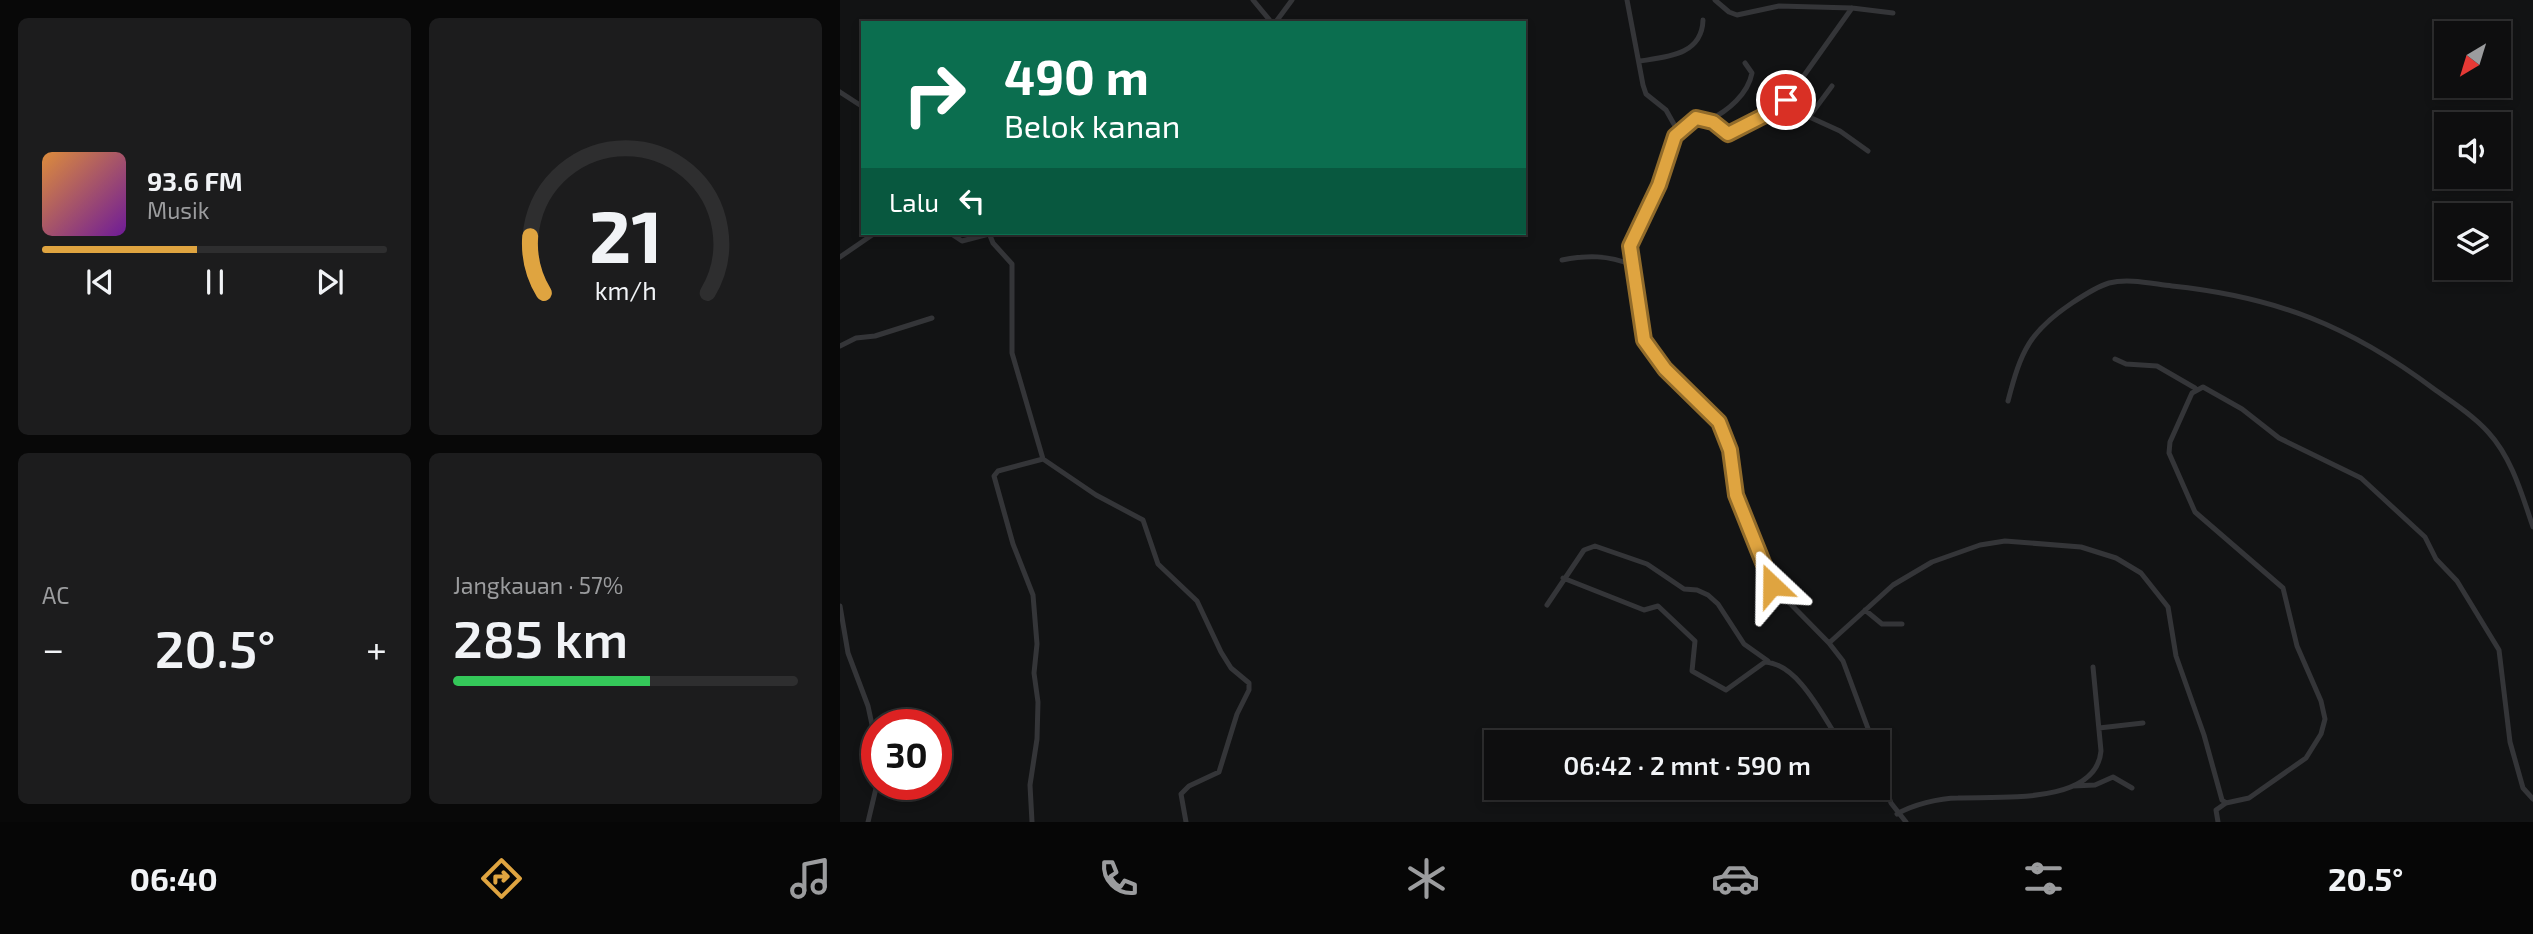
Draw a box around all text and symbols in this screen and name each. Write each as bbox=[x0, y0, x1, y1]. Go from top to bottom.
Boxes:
north arrow bbox=[2434, 21, 2511, 98]
map controls bbox=[2434, 21, 2511, 280]
text: 490 m bbox=[1004, 46, 1149, 105]
icon: right bbox=[889, 49, 980, 140]
pin bbox=[1756, 70, 1816, 130]
icon: arrive bbox=[1767, 81, 1805, 119]
text: Belok kanan bbox=[1004, 106, 1180, 144]
button: sound bbox=[2434, 112, 2511, 189]
text: 93.6 FM bbox=[147, 165, 243, 196]
icon: left bbox=[953, 182, 991, 220]
text: Lalu bbox=[889, 186, 939, 217]
text: 21 bbox=[589, 190, 662, 278]
text: Musik bbox=[147, 196, 209, 224]
button: layers bbox=[2434, 203, 2511, 280]
icon: previous bbox=[81, 263, 119, 301]
icon: pause bbox=[196, 263, 234, 301]
icon: next bbox=[311, 263, 349, 301]
text: km/h bbox=[594, 275, 657, 305]
position arrow bbox=[1735, 548, 1809, 622]
text: Jangkauan · 57% bbox=[453, 571, 623, 599]
text: AC bbox=[42, 581, 69, 609]
text: 285 km bbox=[453, 606, 628, 668]
text: 20.5° bbox=[155, 616, 276, 678]
text: − bbox=[42, 625, 64, 671]
text: + bbox=[366, 625, 387, 671]
speed limit sign: 30 bbox=[861, 709, 952, 800]
text: 06:42 · 2 mnt · 590 m bbox=[1563, 749, 1811, 780]
icon: directions bbox=[477, 854, 526, 903]
icon: music bbox=[786, 854, 835, 903]
icon: phone bbox=[1094, 854, 1143, 903]
icon: climate bbox=[1402, 854, 1451, 903]
icon: car bbox=[1711, 854, 1760, 903]
icon: filters bbox=[2019, 854, 2068, 903]
text: 06:40 bbox=[130, 859, 218, 897]
text: 20.5° bbox=[2328, 859, 2403, 897]

